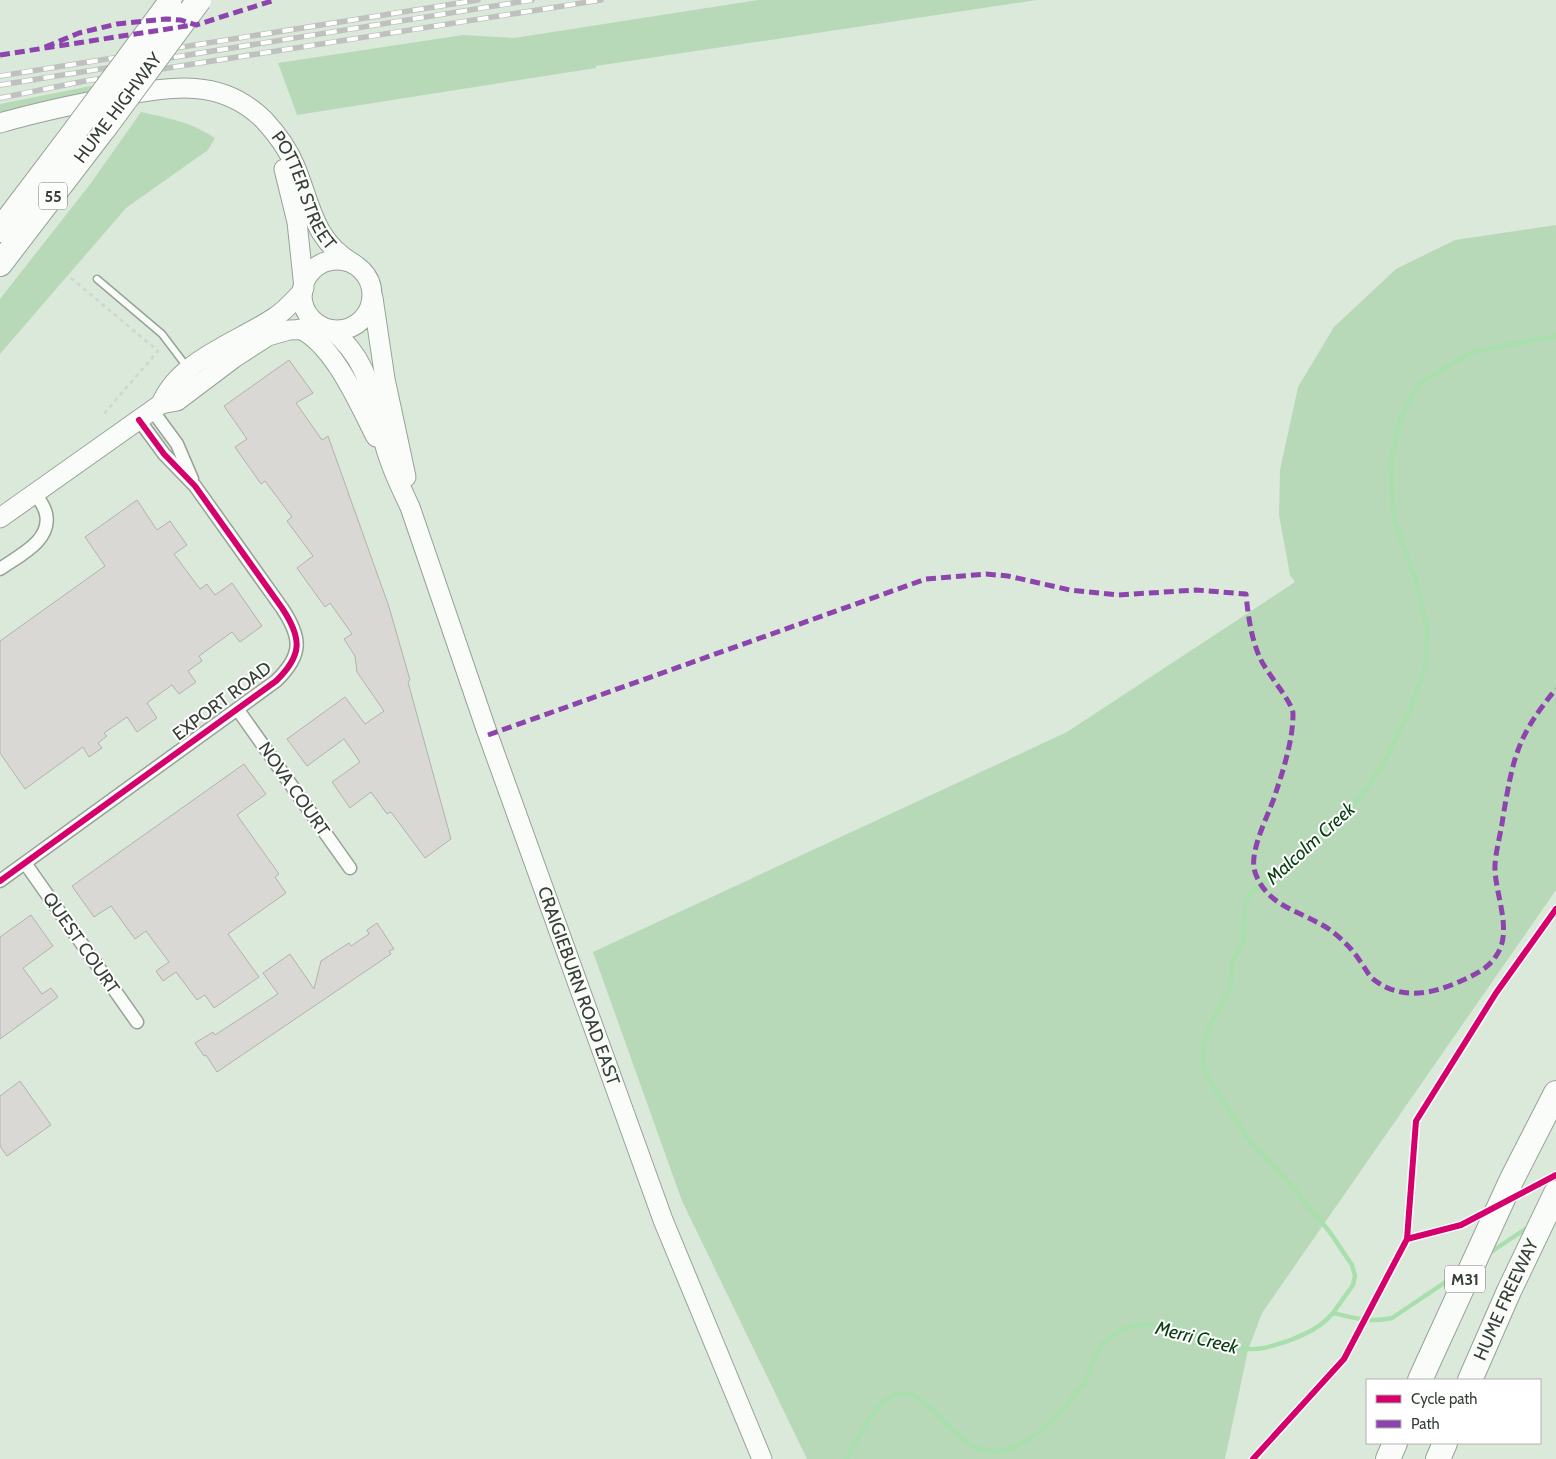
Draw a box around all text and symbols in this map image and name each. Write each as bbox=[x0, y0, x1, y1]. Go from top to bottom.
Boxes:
street label: HUME HIGHWAY bbox=[69, 48, 167, 168]
street label: POTTER STREET bbox=[267, 127, 341, 255]
road number: 55 bbox=[39, 182, 67, 210]
street label: EXPORT ROAD bbox=[168, 657, 276, 745]
street label: NOVA COURT bbox=[254, 738, 335, 840]
water label: Malcolm Creek bbox=[1260, 797, 1360, 890]
street label: CRAIGIEBURN ROAD EAST bbox=[533, 884, 625, 1089]
street label: QUEST COURT bbox=[38, 888, 124, 998]
street label: HUME FREEWAY bbox=[1469, 1235, 1544, 1364]
road number: M31 bbox=[1445, 1266, 1485, 1292]
water label: Merri Creek bbox=[1152, 1316, 1241, 1359]
legend bbox=[1366, 1379, 1541, 1444]
text: Cycle path bbox=[1411, 1390, 1477, 1408]
text: Path bbox=[1411, 1415, 1440, 1433]

